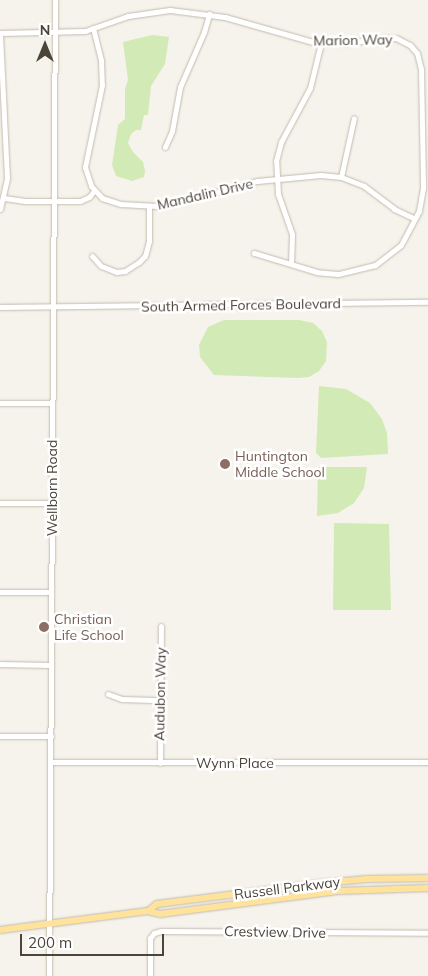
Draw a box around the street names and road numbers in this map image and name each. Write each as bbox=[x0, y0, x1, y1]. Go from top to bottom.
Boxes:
street label: Marion Way bbox=[313, 31, 393, 49]
street label: Mandalin Drive bbox=[155, 175, 255, 213]
street label: South Armed Forces Boulevard bbox=[141, 295, 341, 315]
street label: Wellborn Road bbox=[44, 440, 60, 536]
street label: Audubon Way bbox=[151, 647, 169, 741]
street label: Wynn Place bbox=[196, 755, 274, 771]
street label: Russell Parkway bbox=[233, 873, 341, 903]
street label: Crestview Drive bbox=[224, 923, 326, 941]

